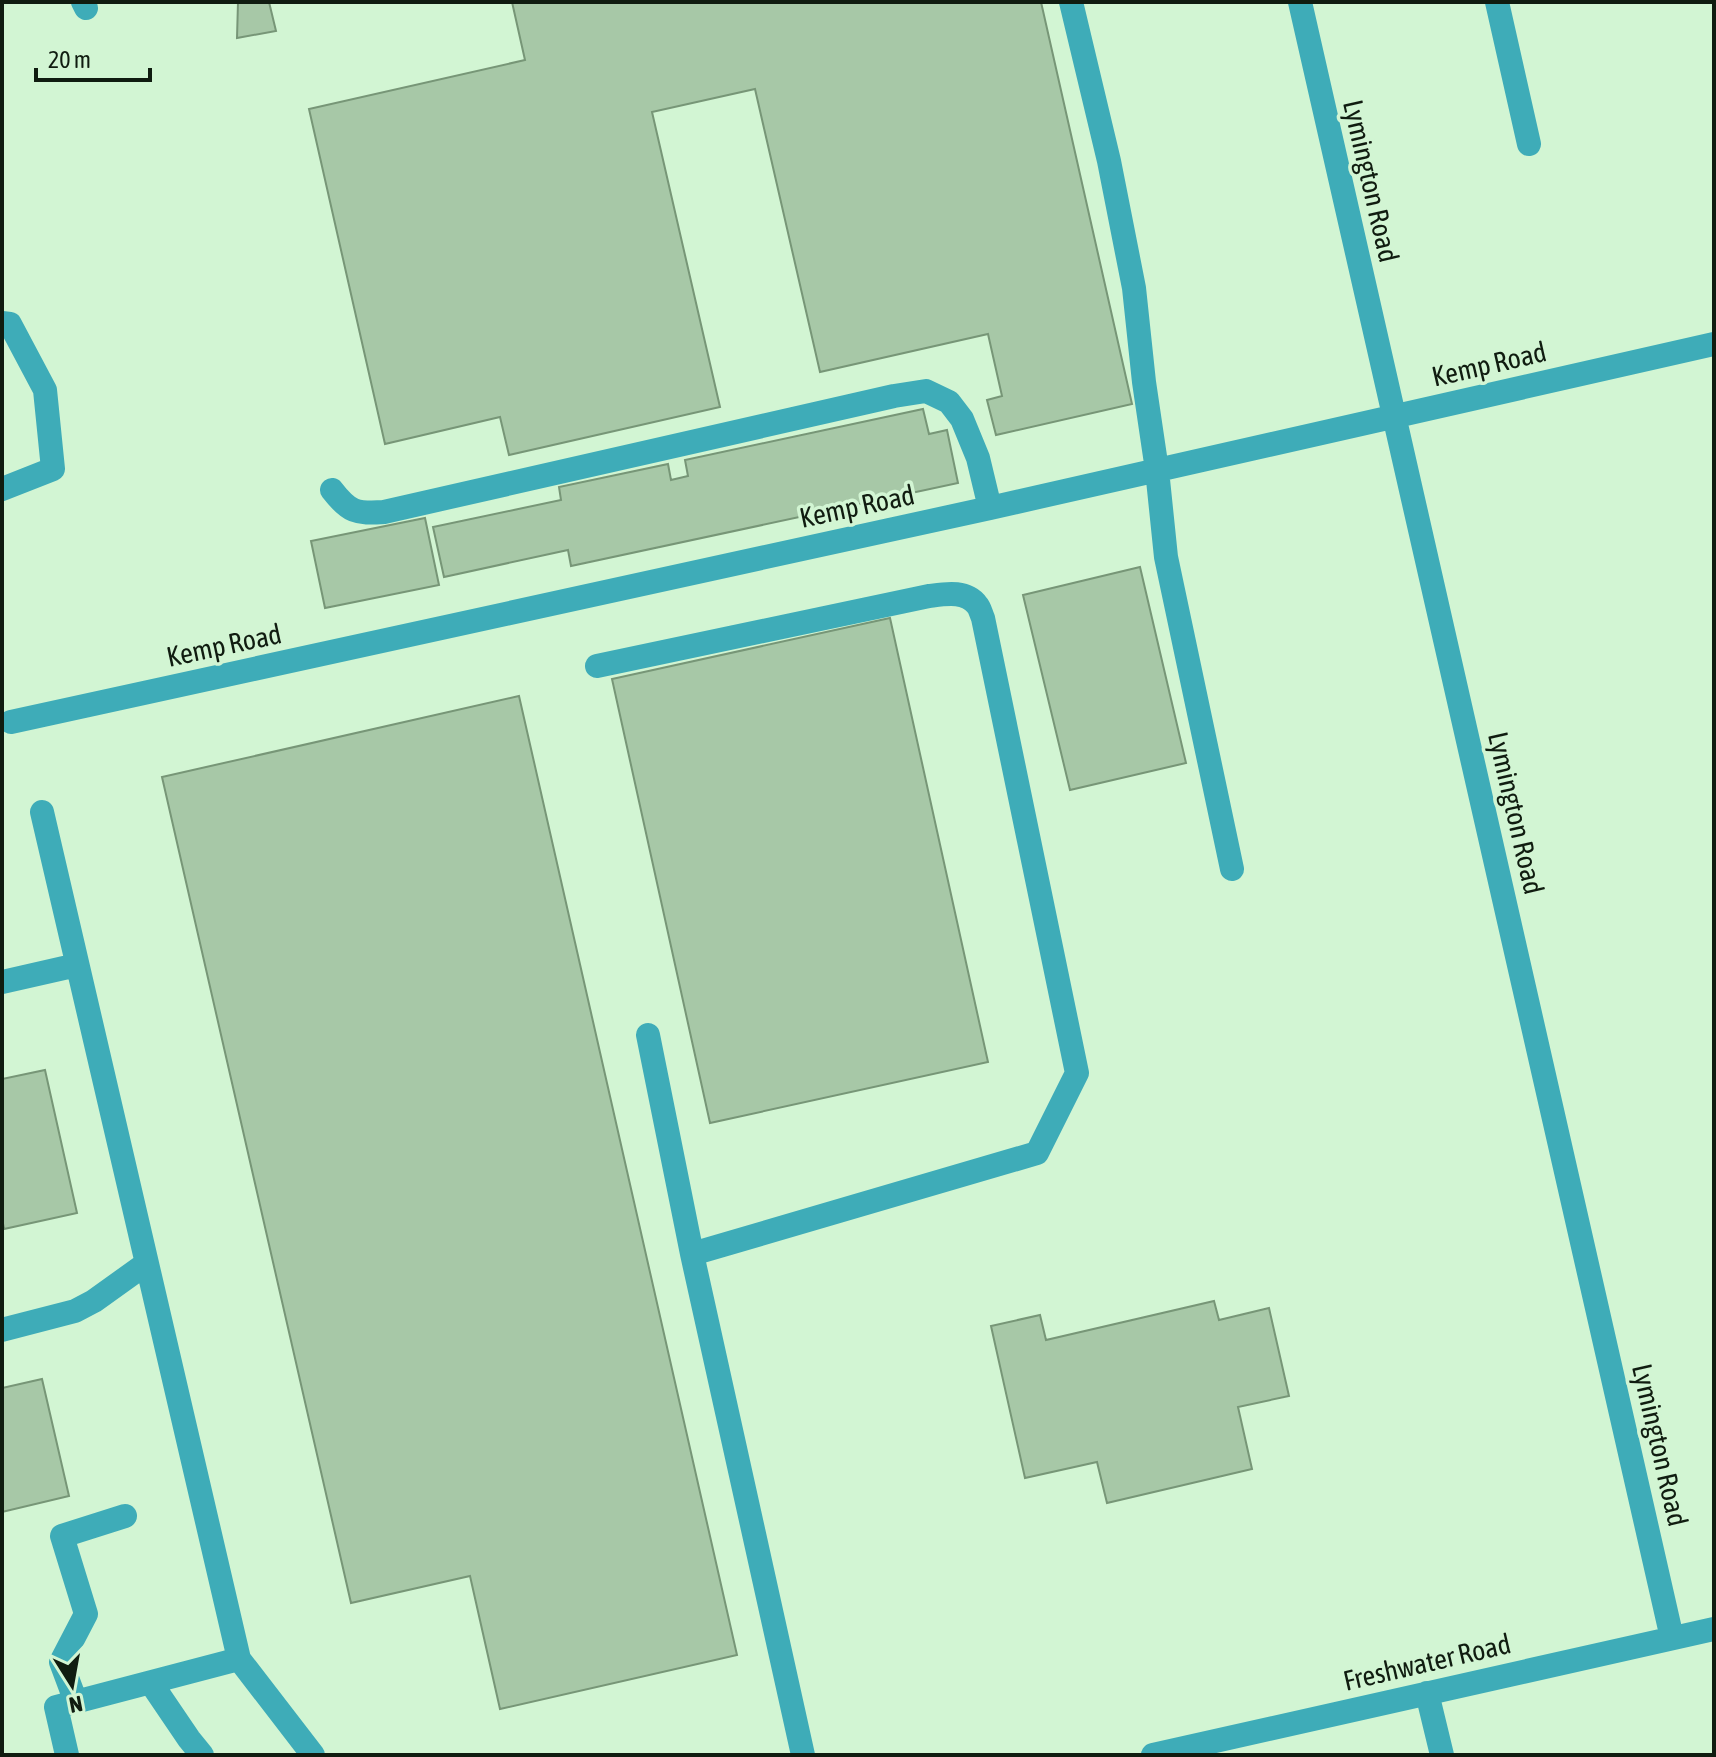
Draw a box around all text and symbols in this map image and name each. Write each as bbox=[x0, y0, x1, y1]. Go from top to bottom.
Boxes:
scale bar bbox=[36, 32, 150, 82]
text: 20 m bbox=[48, 46, 91, 73]
street label: Lymington Road bbox=[1337, 97, 1405, 265]
street label: Kemp Road bbox=[1429, 335, 1549, 393]
street label: Kemp Road bbox=[797, 478, 917, 534]
street label: Kemp Road bbox=[164, 617, 284, 673]
street label: Lymington Road bbox=[1482, 729, 1550, 897]
street label: Lymington Road bbox=[1626, 1361, 1694, 1529]
street label: Freshwater Road bbox=[1340, 1627, 1514, 1697]
north arrow bbox=[32, 1645, 112, 1725]
text: N bbox=[67, 1691, 85, 1719]

